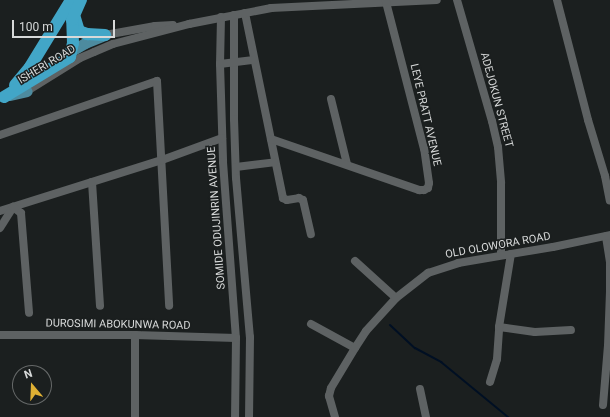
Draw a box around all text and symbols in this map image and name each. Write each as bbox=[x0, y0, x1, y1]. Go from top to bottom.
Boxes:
scale bar bbox=[14, 12, 117, 38]
text: 100 m bbox=[19, 20, 53, 34]
street label: ISHERI ROAD bbox=[16, 43, 78, 87]
street label: ADEJOKUN STREET bbox=[477, 51, 515, 149]
street label: LEYE PRATT AVENUE bbox=[407, 62, 443, 168]
street label: SOMIDE ODUJINRIN AVENUE bbox=[205, 146, 229, 290]
street label: OLD OLOWORA ROAD bbox=[444, 230, 552, 262]
street label: DUROSIMI ABOKUNWA ROAD bbox=[45, 317, 191, 333]
north arrow bbox=[12, 365, 52, 405]
text: N bbox=[22, 367, 34, 382]

